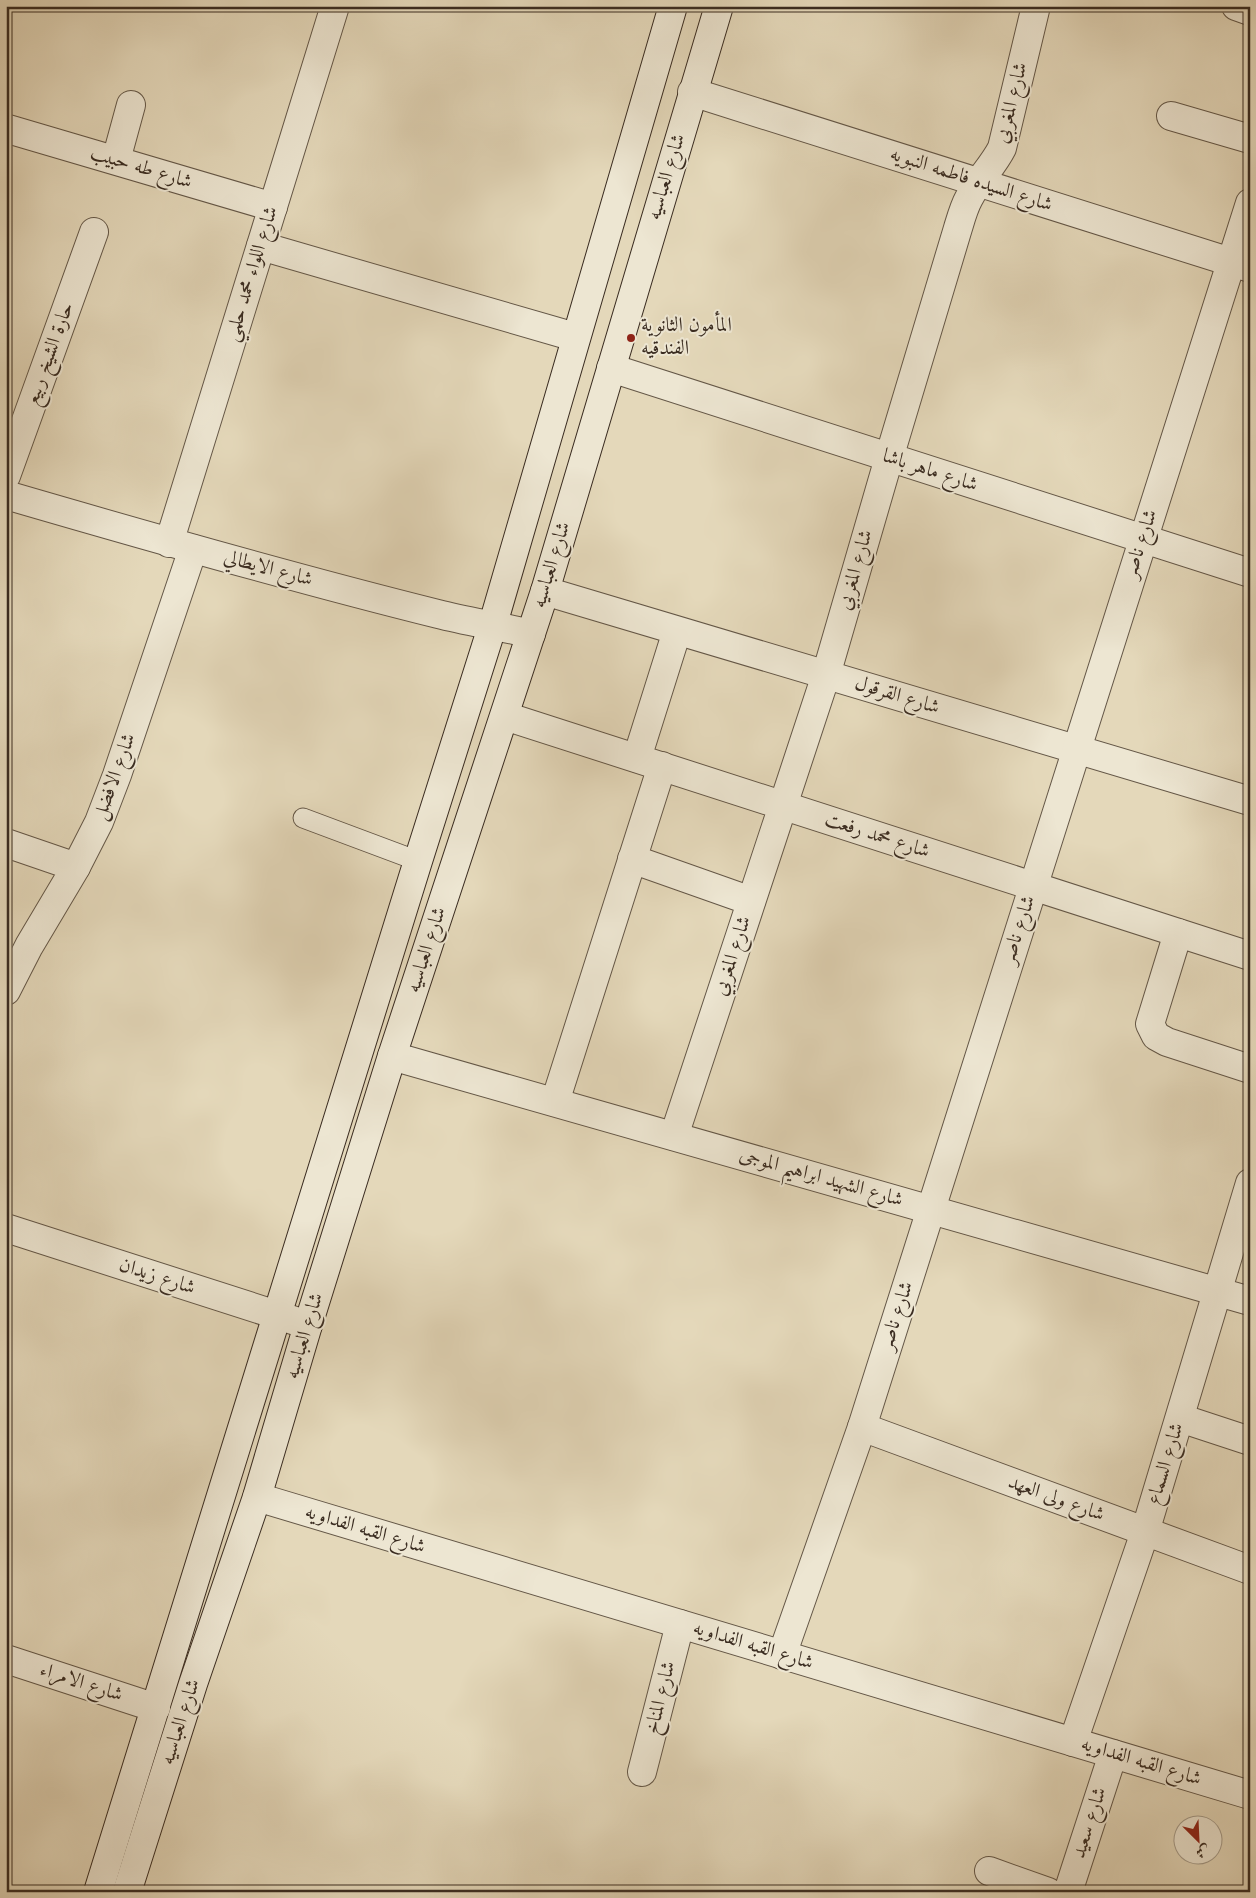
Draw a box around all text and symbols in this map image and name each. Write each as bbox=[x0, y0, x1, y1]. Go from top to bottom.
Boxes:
street label: شارع المغربي bbox=[992, 61, 1037, 147]
street label: شارع العباسيه bbox=[644, 132, 695, 224]
street label: شارع طه حبيب bbox=[86, 143, 194, 199]
street label: شارع السيده فاطمه النبويه bbox=[886, 144, 1055, 221]
street label: شارع اللواء محمد حلمي bbox=[222, 204, 289, 346]
street label: حارة الشيخ ربيع bbox=[22, 300, 83, 410]
place label: المأمون الثانوية الفندقيه bbox=[641, 310, 732, 359]
marker: المأمون الثانوية الفندقيه bbox=[625, 332, 637, 344]
street label: شارع ماهر باشا bbox=[878, 446, 980, 501]
street label: شارع ناصر bbox=[1120, 507, 1167, 584]
street label: شارع العباسيه bbox=[529, 520, 580, 612]
street label: شارع المغربي bbox=[835, 528, 883, 614]
street label: شارع الايطالي bbox=[220, 548, 315, 596]
street label: شارع القرقول bbox=[851, 674, 942, 724]
street label: شارع الافضل bbox=[90, 731, 146, 825]
street label: شارع محمد رفعت bbox=[820, 810, 932, 868]
street label: شارع ناصر bbox=[998, 893, 1045, 970]
street label: شارع العباسيه bbox=[404, 905, 456, 997]
street label: شارع المغربي bbox=[711, 914, 761, 1000]
street label: شارع الشهيد ابراهيم الموجى bbox=[735, 1145, 905, 1219]
street label: شارع زيدان bbox=[115, 1255, 198, 1304]
street label: شارع ناصر bbox=[876, 1279, 923, 1356]
street label: شارع العباسيه bbox=[282, 1291, 333, 1383]
street label: شارع السماع bbox=[1144, 1421, 1194, 1509]
street label: شارع ولى العهد bbox=[1003, 1472, 1107, 1531]
street label: شارع القبه الفداويه bbox=[301, 1502, 428, 1564]
street label: شارع القبه الفداويه bbox=[689, 1618, 816, 1680]
street label: شارع المناخ bbox=[642, 1659, 686, 1738]
street label: شارع الامراء bbox=[35, 1660, 125, 1711]
street label: شارع العباسيه bbox=[158, 1677, 210, 1769]
street label: شارع القبه الفداويه bbox=[1077, 1734, 1204, 1796]
street label: شارع سعيد bbox=[1069, 1785, 1117, 1863]
north arrow bbox=[1174, 1816, 1224, 1866]
text: ش bbox=[1194, 1842, 1212, 1860]

